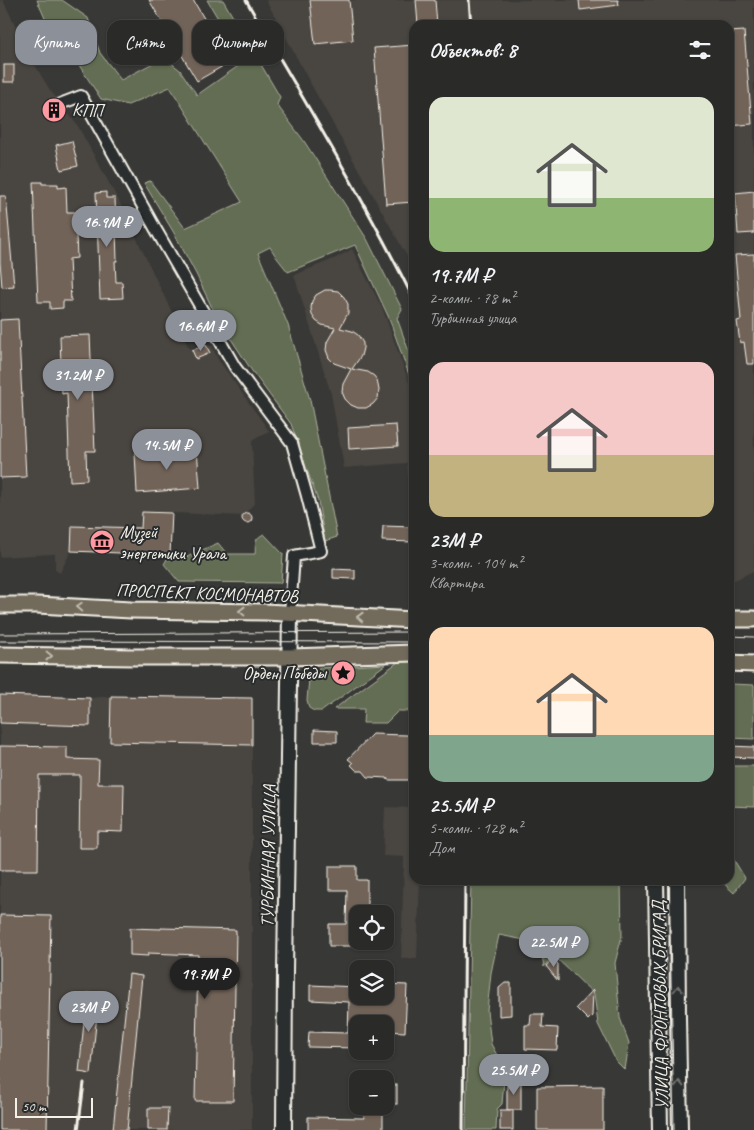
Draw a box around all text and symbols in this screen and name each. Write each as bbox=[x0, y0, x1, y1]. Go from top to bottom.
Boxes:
chip: Купить bbox=[15, 20, 97, 65]
chip: Снять bbox=[107, 20, 182, 65]
chip: Фильтры bbox=[192, 20, 284, 65]
icon: filters bbox=[686, 36, 714, 64]
text: Объектов: 8 bbox=[429, 37, 517, 63]
building icon: КПП bbox=[41, 97, 67, 123]
place label: КПП bbox=[72, 99, 106, 121]
icon: home bbox=[527, 130, 617, 220]
pin: 16.9M ₽ bbox=[61, 206, 153, 248]
text: 16.9M ₽ bbox=[83, 212, 131, 232]
text: 19.7M ₽ bbox=[429, 262, 492, 288]
text: 2-комн. · 78 m² bbox=[429, 288, 515, 308]
text: Турбинная улица bbox=[429, 308, 517, 328]
pin: 16.6M ₽ bbox=[155, 310, 247, 352]
text: 16.6M ₽ bbox=[176, 316, 226, 336]
pin: 31.2M ₽ bbox=[32, 358, 124, 401]
text: 31.2M ₽ bbox=[54, 365, 102, 385]
icon: home bbox=[527, 395, 617, 485]
pin: 14.5M ₽ bbox=[121, 428, 213, 471]
text: 14.5M ₽ bbox=[143, 435, 191, 455]
place label: Музей энергетики Урала bbox=[120, 521, 227, 564]
text: 23M ₽ bbox=[429, 527, 479, 553]
museum icon: Музей энергетики Урала bbox=[89, 529, 115, 555]
text: 3-комн. · 104 m² bbox=[429, 553, 522, 573]
text: Квартира bbox=[429, 573, 484, 593]
street label: ПРОСПЕКТ КОСМОНАВТОВ bbox=[116, 579, 300, 607]
one-way arrow bbox=[75, 602, 83, 613]
one-way arrow bbox=[237, 606, 245, 617]
one-way arrow bbox=[356, 611, 364, 622]
one-way arrow bbox=[45, 650, 53, 661]
place icon: Орден Победы bbox=[330, 660, 356, 686]
icon: home bbox=[527, 660, 617, 750]
place label: Орден Победы bbox=[243, 662, 327, 684]
street label: ТУРБИННАЯ УЛИЦА bbox=[256, 784, 280, 927]
text: 25.5M ₽ bbox=[429, 792, 492, 818]
text: 5-комн. · 128 m² bbox=[429, 818, 522, 838]
text: Дом bbox=[429, 838, 455, 858]
street label: УЛИЦА ФРОНТОВЫХ БРИГАД bbox=[647, 899, 673, 1110]
map controls bbox=[349, 905, 394, 1115]
button: locate bbox=[349, 905, 394, 950]
pin: 22.5M ₽ bbox=[508, 926, 600, 968]
text: 22.5M ₽ bbox=[530, 932, 578, 952]
pin: 19.7M ₽ bbox=[159, 958, 251, 1000]
button: layers bbox=[349, 960, 394, 1005]
text: 19.7M ₽ bbox=[181, 964, 229, 984]
one-way arrow bbox=[673, 985, 683, 992]
pin: 23M ₽ bbox=[54, 990, 124, 1033]
text: 23M ₽ bbox=[70, 997, 108, 1017]
button: + bbox=[349, 1015, 394, 1060]
pin: 25.5M ₽ bbox=[468, 1054, 560, 1096]
text: 25.5M ₽ bbox=[490, 1060, 538, 1080]
button: − bbox=[349, 1070, 394, 1115]
one-way arrow bbox=[674, 1080, 684, 1088]
scale bar bbox=[15, 1095, 92, 1118]
text: 50 m bbox=[22, 1098, 46, 1115]

